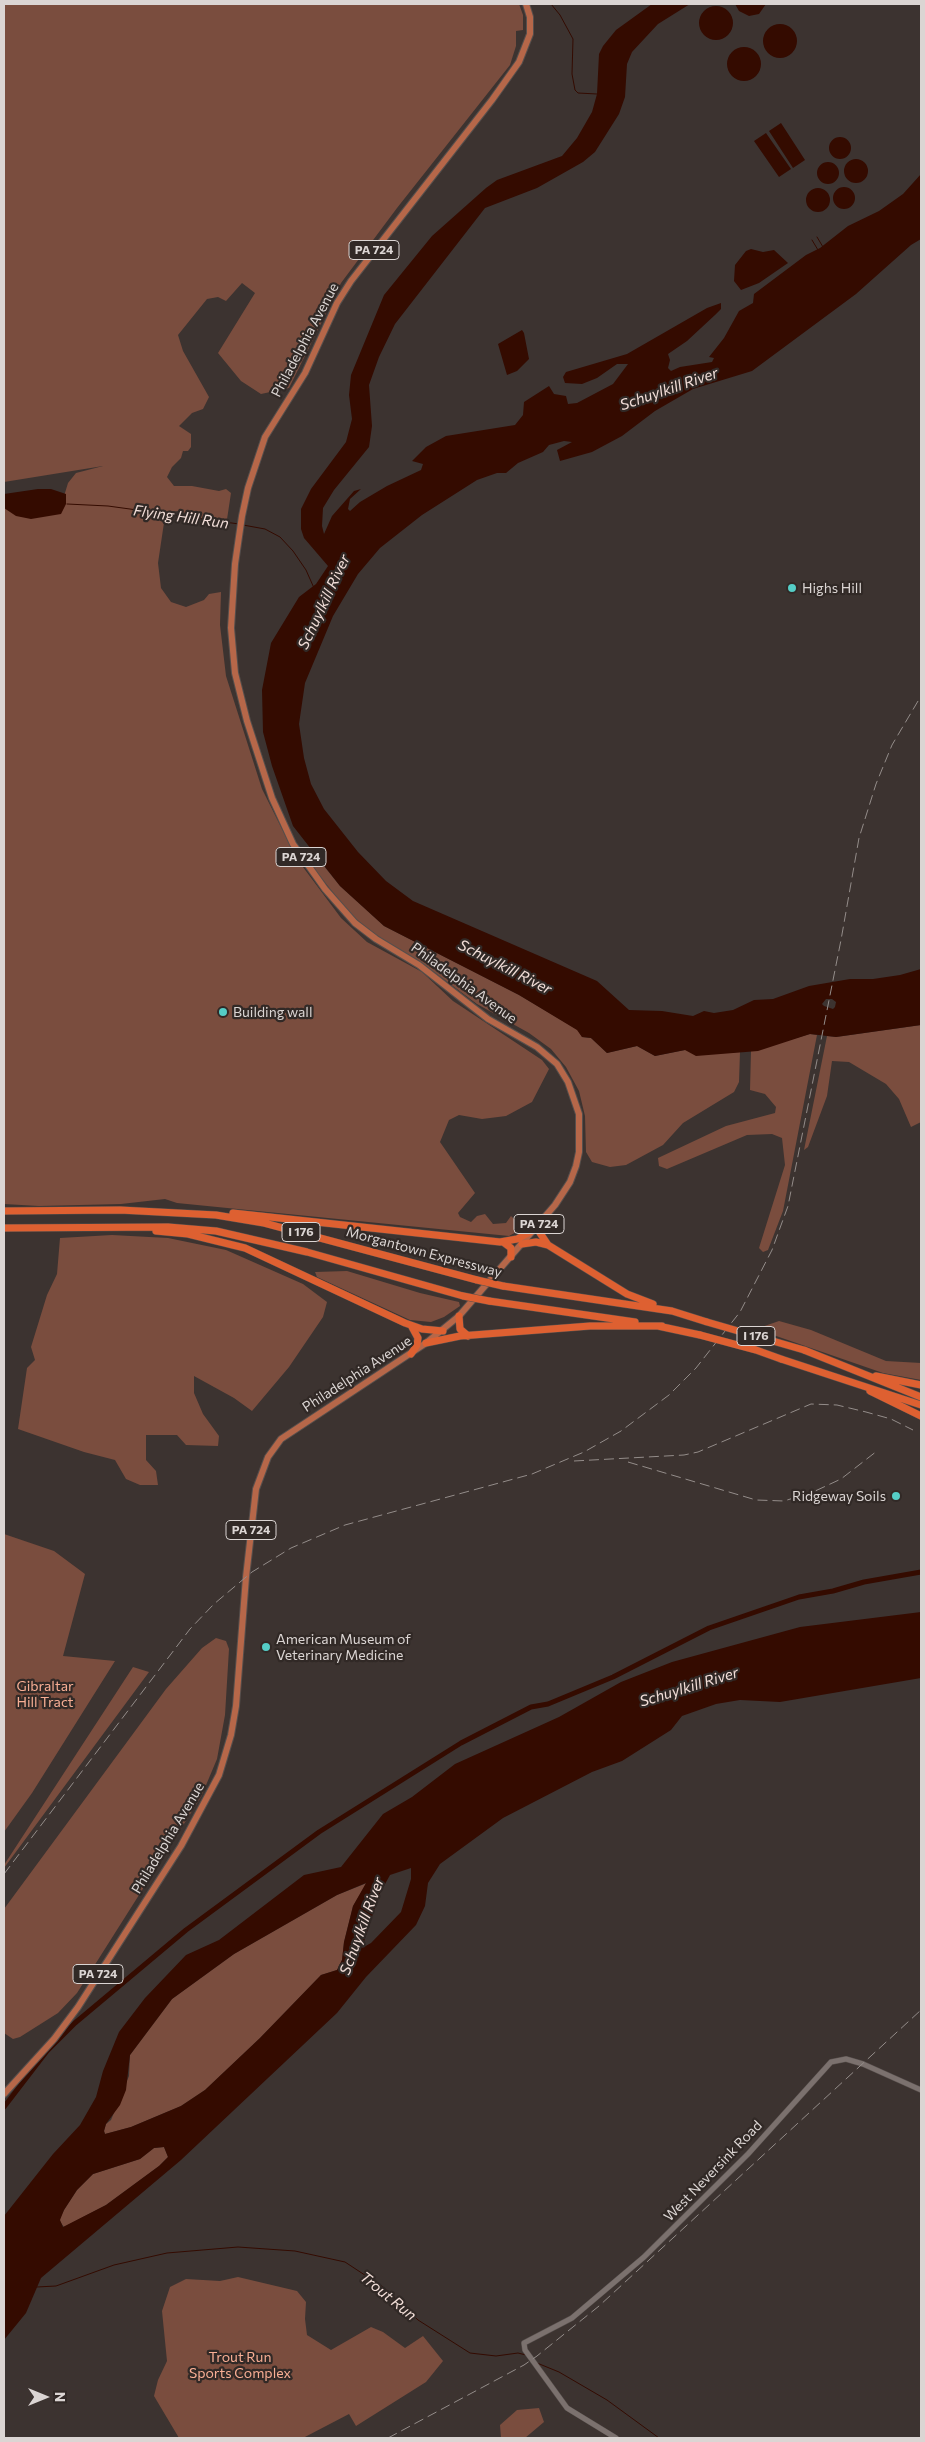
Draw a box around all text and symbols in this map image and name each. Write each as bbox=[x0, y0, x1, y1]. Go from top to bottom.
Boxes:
road number: PA 724 bbox=[349, 240, 399, 260]
street label: Philadelphia Avenue bbox=[268, 280, 342, 400]
water label: Schuylkill River bbox=[618, 364, 720, 414]
water label: Flying Hill Run bbox=[132, 501, 230, 533]
water label: Schuylkill River bbox=[294, 552, 354, 652]
place label: Highs Hill bbox=[802, 580, 862, 596]
marker: Highs Hill bbox=[786, 582, 798, 594]
road number: PA 724 bbox=[276, 848, 326, 866]
water label: Schuylkill River bbox=[455, 936, 555, 998]
street label: Philadelphia Avenue bbox=[408, 939, 520, 1027]
place label: Building wall bbox=[233, 1004, 312, 1020]
marker: Building wall bbox=[217, 1006, 229, 1018]
road number: PA 724 bbox=[514, 1214, 564, 1234]
road number: I 176 bbox=[282, 1222, 320, 1242]
street label: Morgantown Expressway bbox=[344, 1223, 504, 1281]
road number: I 176 bbox=[737, 1326, 775, 1345]
street label: Philadelphia Avenue bbox=[299, 1332, 415, 1416]
place label: Ridgeway Soils bbox=[792, 1488, 886, 1504]
marker: Ridgeway Soils bbox=[890, 1490, 902, 1502]
road number: PA 724 bbox=[226, 1520, 276, 1540]
place label: American Museum of Veterinary Medicine bbox=[276, 1631, 411, 1664]
marker: American Museum of Veterinary Medicine bbox=[260, 1641, 272, 1653]
water label: Schuylkill River bbox=[637, 1663, 741, 1711]
park label: Gibraltar Hill Tract bbox=[16, 1678, 74, 1710]
street label: Philadelphia Avenue bbox=[128, 1779, 208, 1897]
water label: Schuylkill River bbox=[336, 1875, 388, 1977]
road number: PA 724 bbox=[73, 1965, 123, 1984]
street label: West Neversink Road bbox=[660, 2117, 766, 2225]
water label: Trout Run bbox=[356, 2268, 420, 2324]
park label: Trout Run Sports Complex bbox=[189, 2349, 291, 2382]
north arrow bbox=[20, 2372, 70, 2422]
text: N bbox=[52, 2392, 69, 2402]

